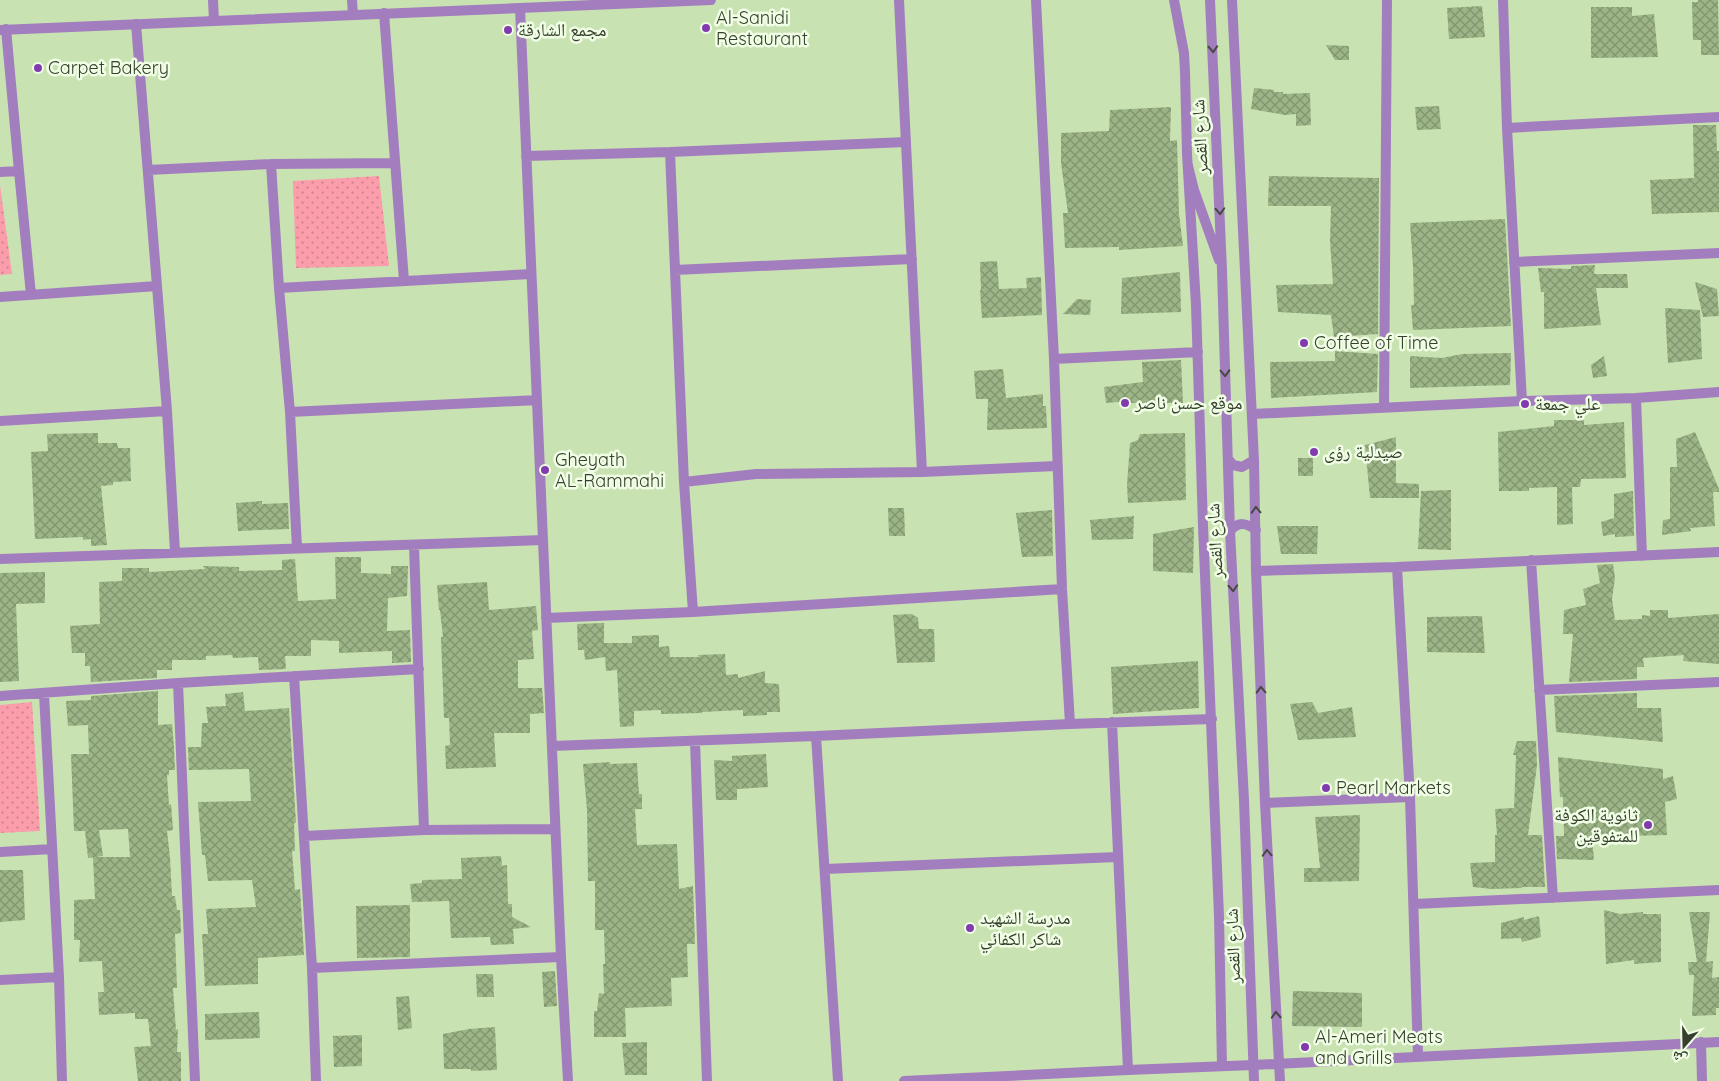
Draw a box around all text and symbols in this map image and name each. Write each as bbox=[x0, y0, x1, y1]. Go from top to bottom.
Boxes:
place label: Al-Sanidi Restaurant bbox=[716, 6, 808, 50]
place label: مجمع الشارقة bbox=[518, 18, 606, 42]
marker: Al-Sanidi Restaurant bbox=[700, 22, 712, 34]
marker: مجمع الشارقة bbox=[502, 24, 514, 36]
one-way arrow bbox=[1207, 45, 1218, 53]
place label: Carpet Bakery bbox=[48, 56, 169, 79]
marker: Carpet Bakery bbox=[32, 62, 44, 74]
street label: شارع القصر bbox=[1186, 99, 1213, 176]
one-way arrow bbox=[1214, 207, 1225, 215]
place label: Coffee of Time bbox=[1314, 331, 1438, 354]
marker: Coffee of Time bbox=[1298, 337, 1310, 349]
one-way arrow bbox=[1220, 370, 1230, 378]
place label: موقع حسن ناصر bbox=[1134, 391, 1242, 415]
place label: علي جمعة bbox=[1535, 392, 1600, 419]
marker: موقع حسن ناصر bbox=[1119, 397, 1131, 409]
marker: علي جمعة bbox=[1519, 398, 1531, 410]
place label: صيدلية رؤى bbox=[1324, 440, 1403, 463]
marker: صيدلية رؤى bbox=[1308, 446, 1320, 458]
place label: Gheyath AL-Rammahi bbox=[555, 448, 664, 492]
marker: Gheyath AL-Rammahi bbox=[539, 464, 551, 476]
street label: شارع القصر bbox=[1201, 503, 1228, 580]
one-way arrow bbox=[1250, 506, 1261, 514]
one-way arrow bbox=[1228, 585, 1239, 593]
one-way arrow bbox=[1255, 686, 1266, 694]
place label: Pearl Markets bbox=[1336, 776, 1451, 799]
marker: Pearl Markets bbox=[1320, 782, 1332, 794]
place label: ثانوية الكوفة للمتفوقين bbox=[1554, 803, 1638, 847]
marker: ثانوية الكوفة للمتفوقين bbox=[1642, 819, 1654, 831]
one-way arrow bbox=[1262, 848, 1273, 856]
place label: مدرسة الشهيد شاكر الكفائي bbox=[980, 906, 1071, 954]
street label: شارع القصر bbox=[1220, 908, 1245, 985]
marker: مدرسة الشهيد شاكر الكفائي bbox=[964, 922, 976, 934]
one-way arrow bbox=[1271, 1011, 1282, 1019]
north arrow bbox=[1659, 1021, 1709, 1071]
place label: Al-Ameri Meats and Grills bbox=[1315, 1025, 1443, 1069]
marker: Al-Ameri Meats and Grills bbox=[1299, 1041, 1311, 1053]
text: ش bbox=[1669, 1047, 1690, 1069]

